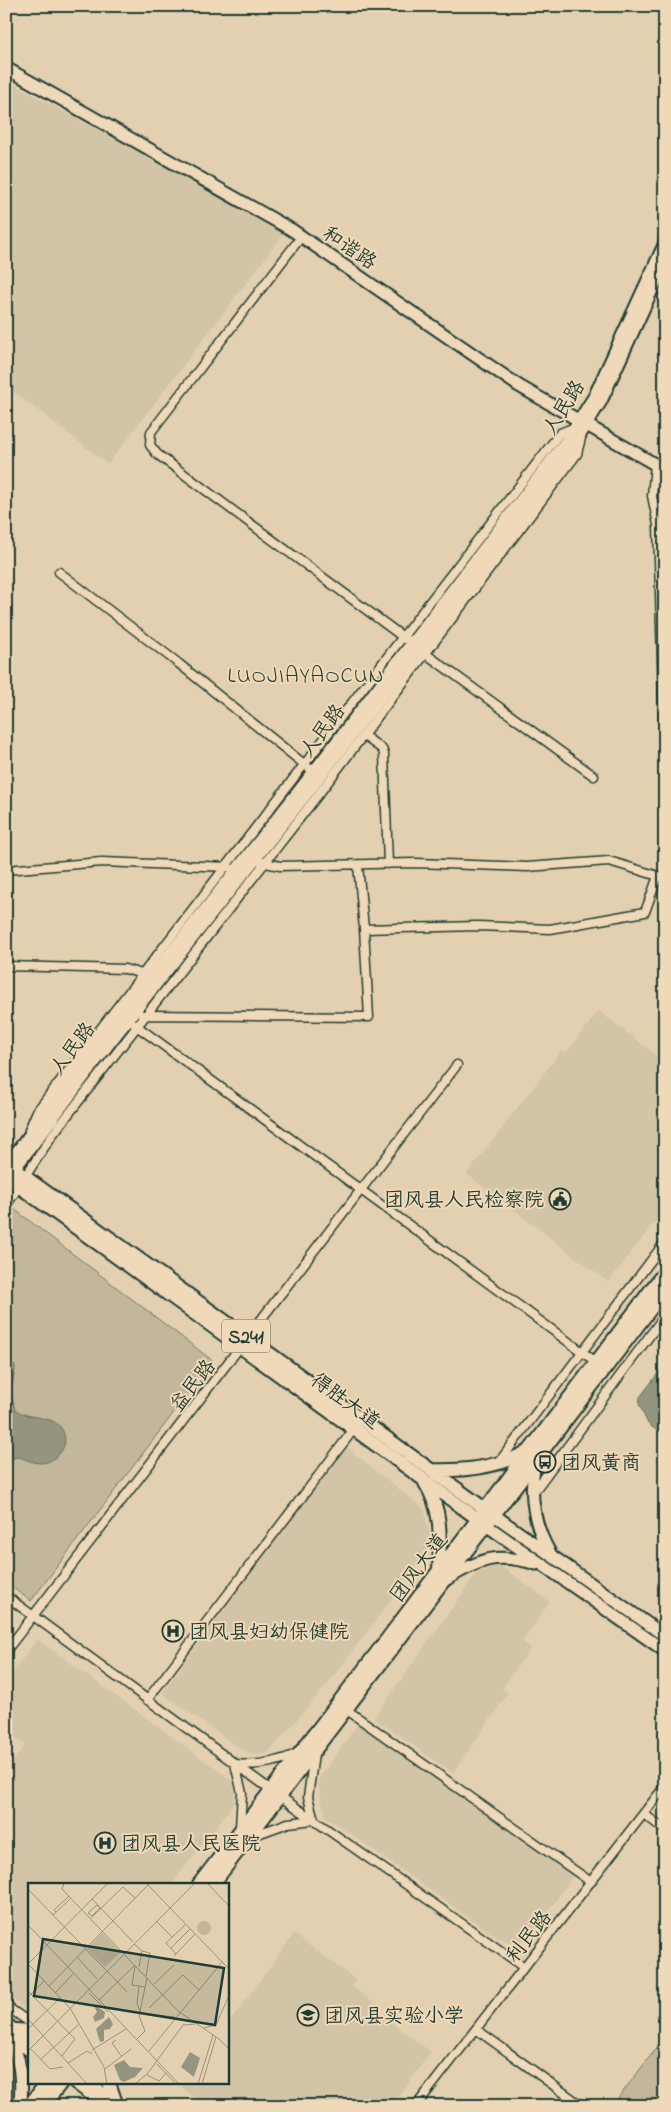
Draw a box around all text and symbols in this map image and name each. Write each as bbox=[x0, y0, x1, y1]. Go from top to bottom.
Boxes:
street label: 和谐路 bbox=[316, 220, 382, 278]
street label: 人民路 bbox=[537, 374, 594, 441]
district label: LUOJIAYAOCUN bbox=[228, 661, 384, 693]
street label: 人民路 bbox=[294, 698, 354, 764]
street label: 人民路 bbox=[44, 1016, 104, 1082]
place label: 团风县人民检察院 bbox=[384, 1187, 544, 1216]
public building icon: 团风县人民检察院 bbox=[548, 1187, 572, 1211]
road number: S241 bbox=[222, 1320, 270, 1352]
street label: 益民路 bbox=[164, 1353, 224, 1419]
street label: 得胜大道 bbox=[304, 1367, 385, 1437]
bus stop icon: 团风黄商 bbox=[533, 1450, 557, 1474]
place label: 团风黄商 bbox=[561, 1450, 641, 1479]
street label: 团风大道 bbox=[384, 1528, 456, 1609]
hospital icon: 团风县妇幼保健院 bbox=[161, 1619, 185, 1643]
place label: 团风县妇幼保健院 bbox=[189, 1619, 349, 1648]
hospital icon: 团风县人民医院 bbox=[93, 1831, 117, 1855]
place label: 团风县人民医院 bbox=[121, 1831, 261, 1860]
inset map bbox=[28, 1883, 229, 2084]
street label: 利民路 bbox=[500, 1904, 560, 1970]
school or university icon: 团风县实验小学 bbox=[296, 2003, 320, 2027]
place label: 团风县实验小学 bbox=[324, 2003, 464, 2032]

